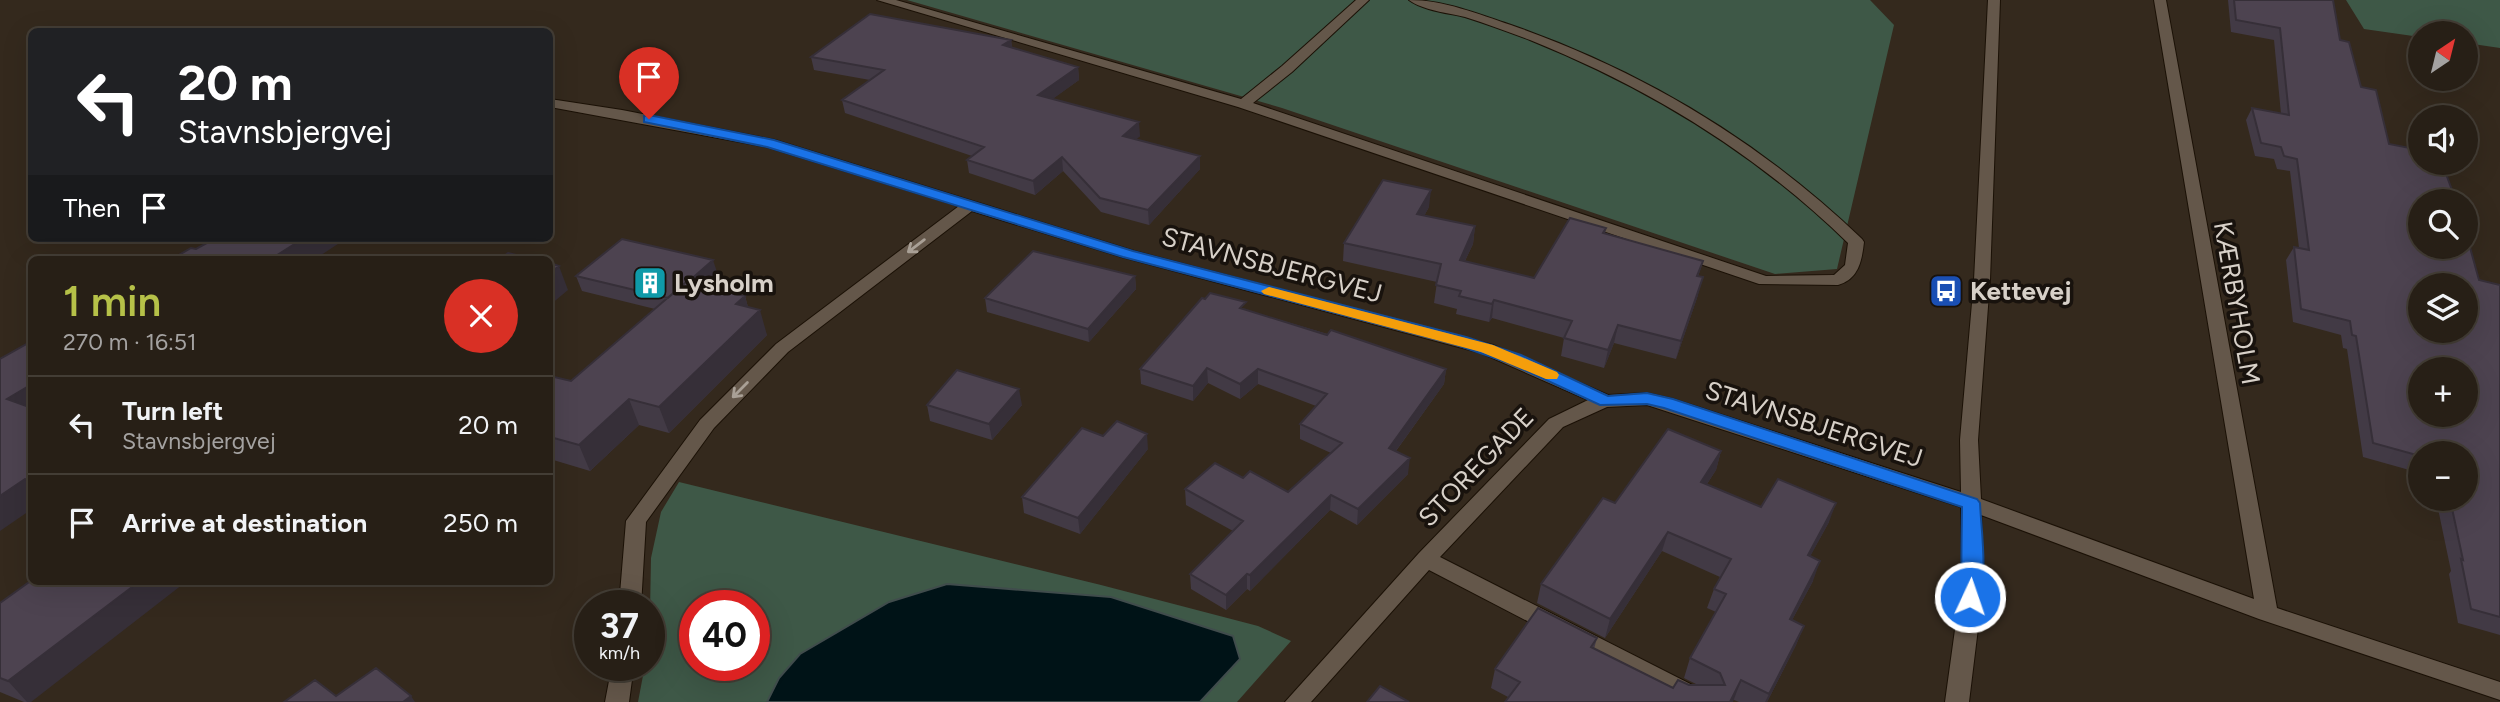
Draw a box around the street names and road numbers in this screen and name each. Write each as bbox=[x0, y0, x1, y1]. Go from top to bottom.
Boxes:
street label: KÆRBYHOLM bbox=[2207, 219, 2267, 387]
street label: STAVNSBJERGVEJ bbox=[1158, 220, 1386, 310]
street label: STAVNSBJERGVEJ bbox=[1701, 374, 1927, 474]
street label: STOREGADE bbox=[1411, 401, 1541, 533]

